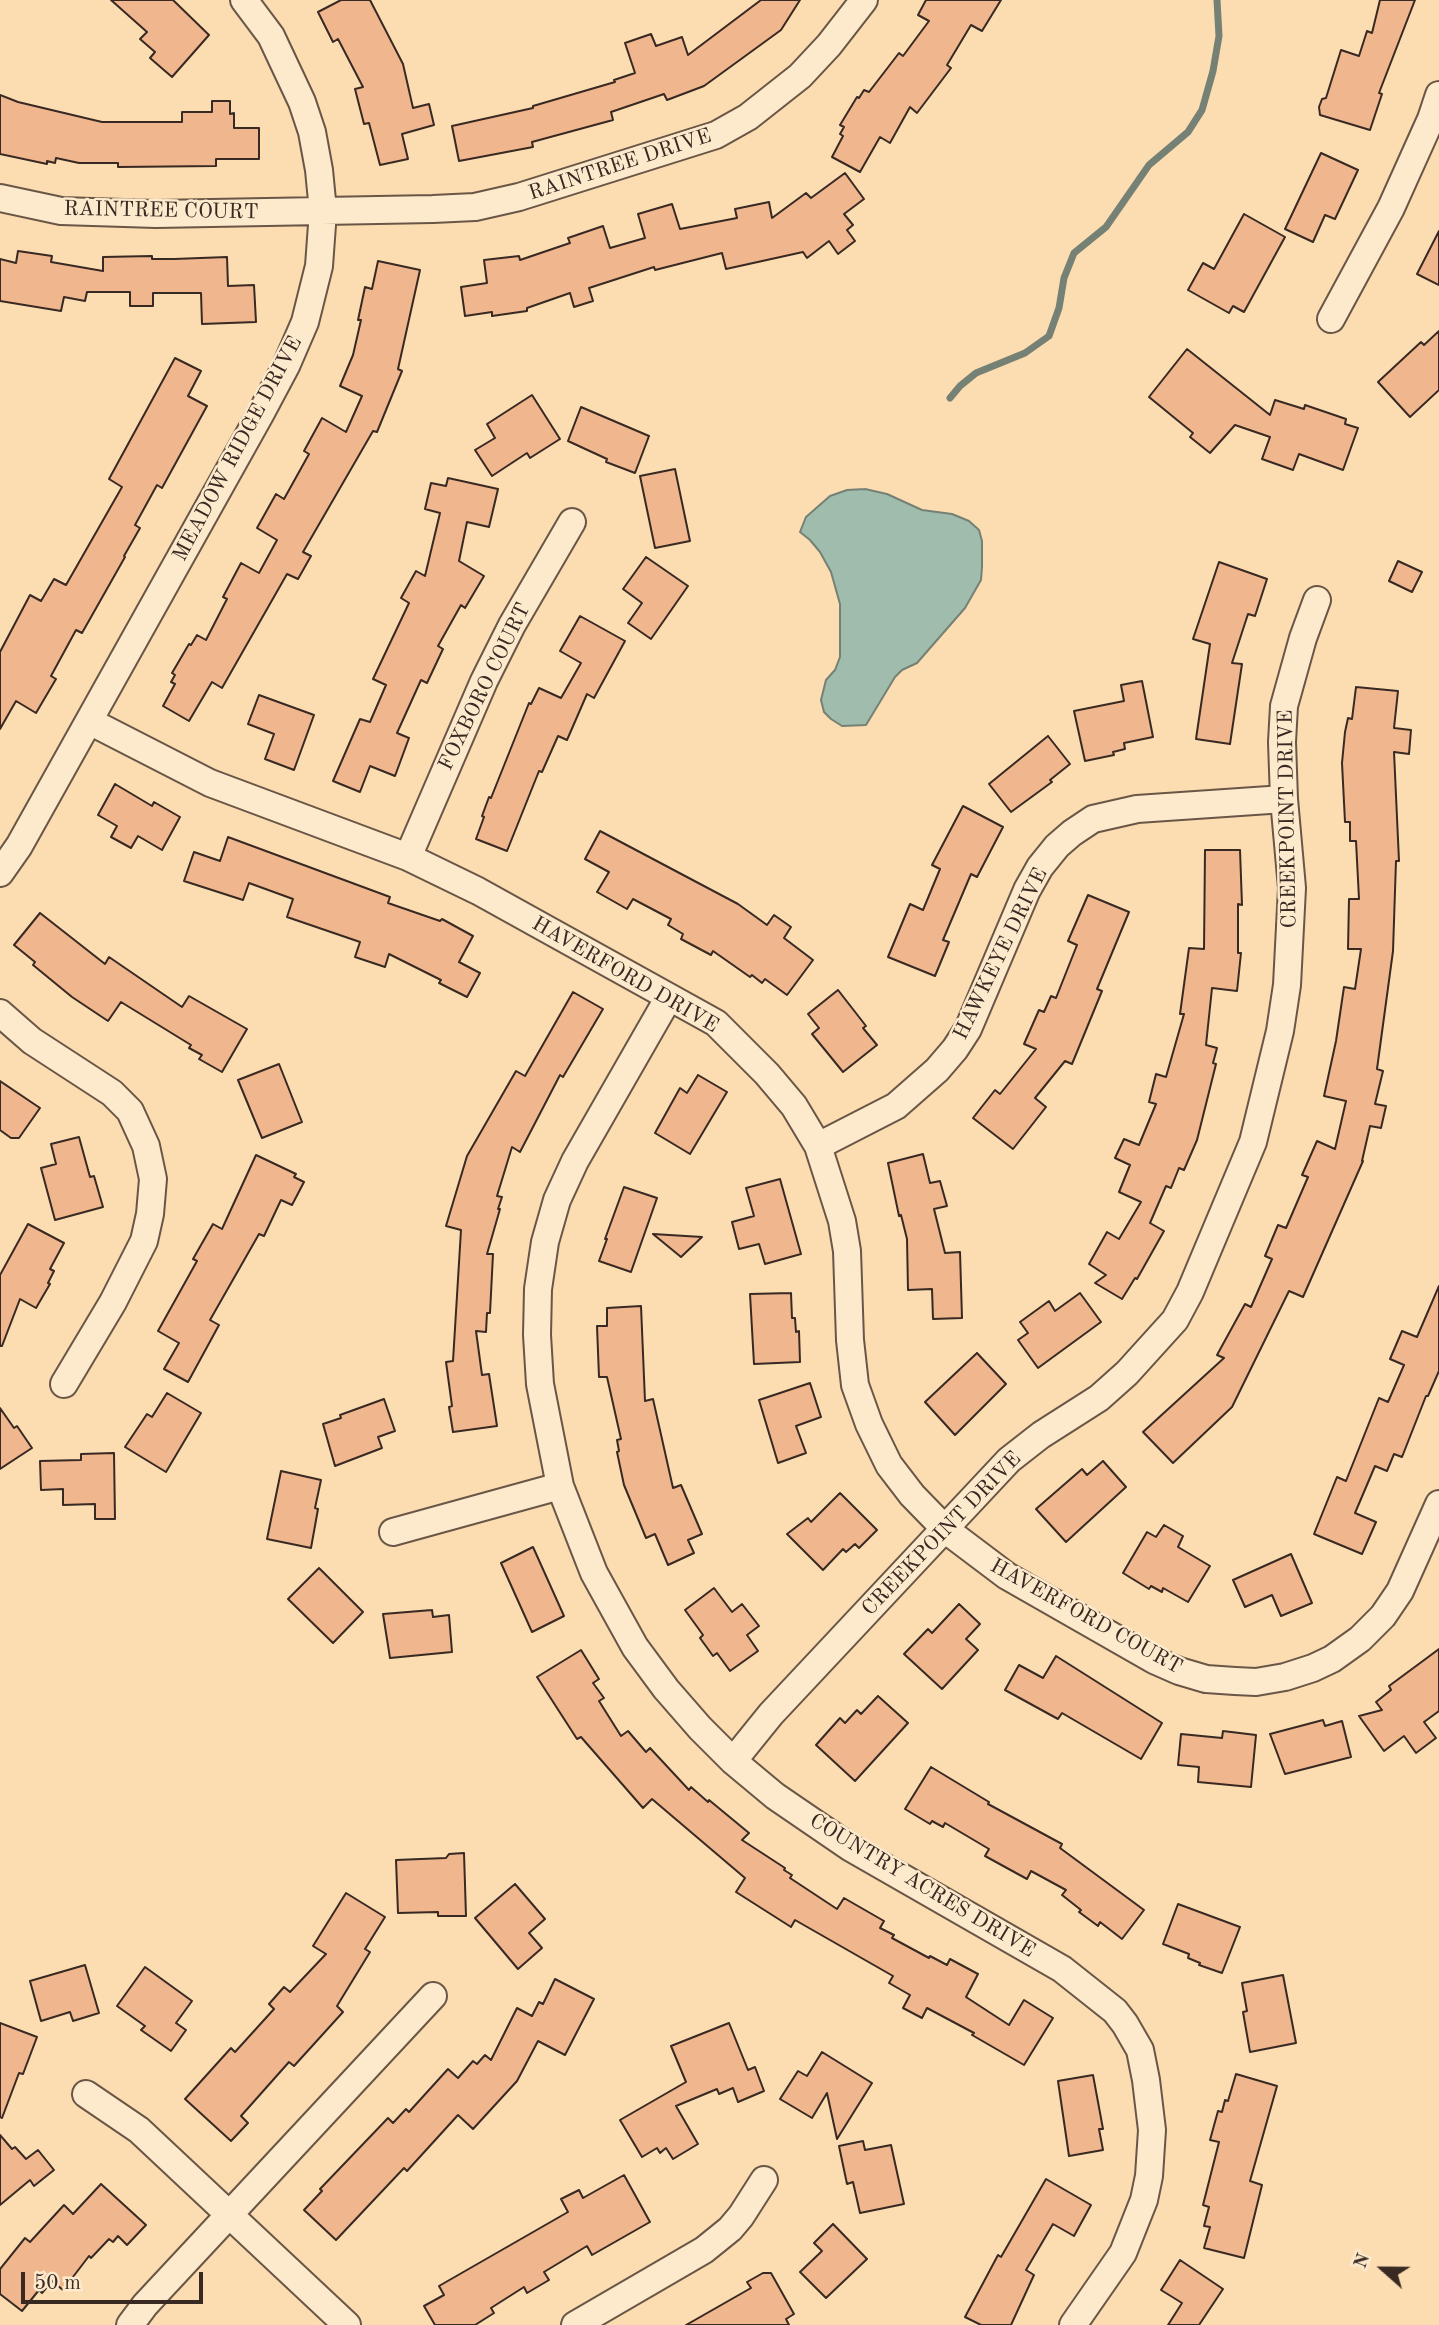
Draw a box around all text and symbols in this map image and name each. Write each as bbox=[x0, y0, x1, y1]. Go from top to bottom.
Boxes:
street label: RAINTREE DRIVE bbox=[525, 124, 715, 206]
street label: RAINTREE COURT bbox=[63, 197, 259, 225]
street label: MEADOW RIDGE DRIVE bbox=[168, 332, 308, 566]
street label: FOXBORO COURT bbox=[433, 599, 537, 775]
street label: CREEKPOINT DRIVE bbox=[1273, 709, 1303, 929]
street label: HAWKEYE DRIVE bbox=[948, 864, 1054, 1044]
street label: HAVERFORD DRIVE bbox=[527, 911, 723, 1039]
street label: CREEKPOINT DRIVE bbox=[857, 1447, 1027, 1621]
street label: HAVERFORD COURT bbox=[986, 1554, 1186, 1680]
street label: COUNTRY ACRES DRIVE bbox=[805, 1809, 1039, 1963]
north arrow bbox=[1348, 2234, 1418, 2304]
text: N bbox=[1351, 2251, 1374, 2271]
scale bar bbox=[24, 2258, 206, 2302]
text: 50 m bbox=[34, 2273, 81, 2294]

